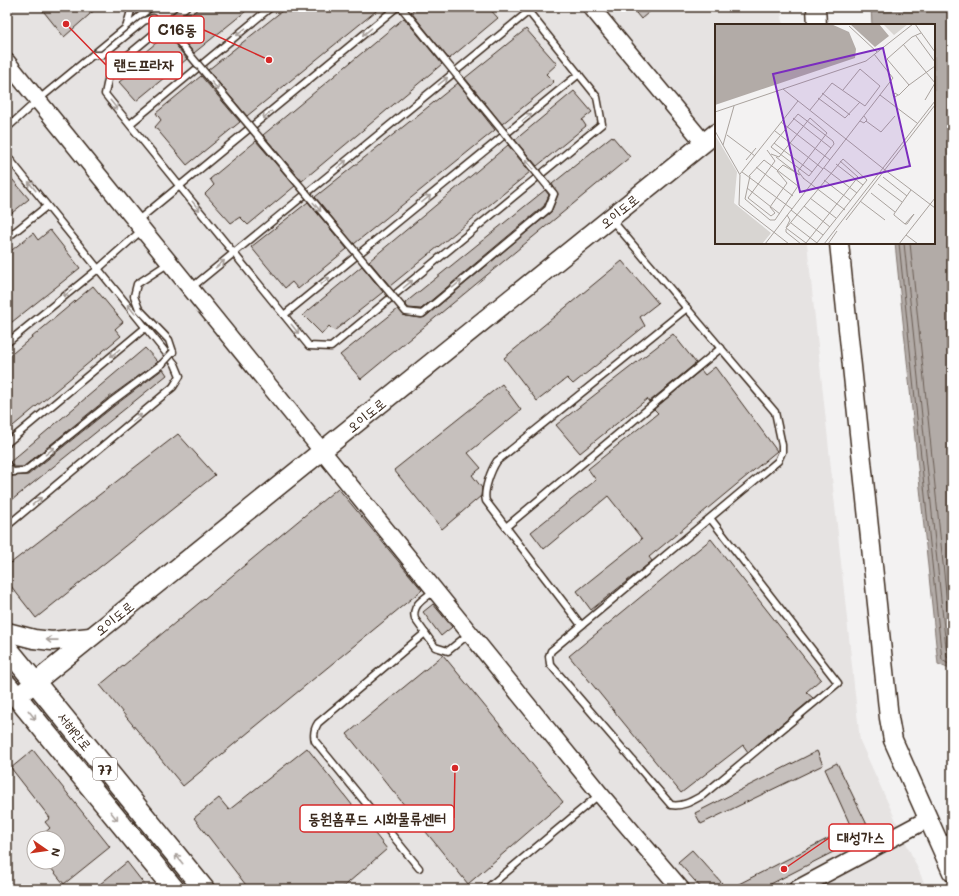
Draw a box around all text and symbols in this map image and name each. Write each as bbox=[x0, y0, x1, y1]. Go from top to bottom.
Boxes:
callout: C16동 bbox=[149, 16, 204, 43]
text: C16동 bbox=[158, 19, 196, 39]
inset map bbox=[715, 24, 935, 244]
one-way arrow bbox=[236, 27, 246, 36]
one-way arrow bbox=[362, 27, 372, 36]
callout: 랜드프라자 bbox=[106, 52, 182, 79]
text: 랜드프라자 bbox=[114, 54, 174, 74]
one-way arrow bbox=[437, 77, 448, 86]
one-way arrow bbox=[211, 80, 220, 91]
one-way arrow bbox=[110, 99, 118, 110]
one-way arrow bbox=[261, 110, 272, 119]
one-way arrow bbox=[521, 113, 532, 122]
one-way arrow bbox=[337, 159, 348, 168]
one-way arrow bbox=[525, 159, 534, 170]
one-way arrow bbox=[27, 181, 36, 192]
street label: 오이도로 bbox=[596, 189, 642, 233]
one-way arrow bbox=[420, 195, 431, 204]
one-way arrow bbox=[192, 200, 200, 211]
one-way arrow bbox=[313, 201, 322, 212]
one-way arrow bbox=[215, 259, 225, 268]
one-way arrow bbox=[319, 277, 330, 286]
one-way arrow bbox=[403, 280, 413, 289]
one-way arrow bbox=[452, 280, 463, 289]
one-way arrow bbox=[62, 289, 73, 298]
one-way arrow bbox=[126, 304, 135, 315]
one-way arrow bbox=[291, 323, 299, 334]
one-way arrow bbox=[110, 348, 121, 357]
street label: 오이도로 bbox=[343, 393, 389, 437]
one-way arrow bbox=[131, 413, 142, 422]
one-way arrow bbox=[44, 447, 55, 455]
one-way arrow bbox=[32, 497, 42, 506]
street label: 오이도로 bbox=[91, 596, 137, 640]
one-way arrow bbox=[46, 636, 59, 644]
street label: 서해안로 bbox=[53, 708, 97, 754]
one-way arrow bbox=[27, 709, 36, 720]
road number: 77 bbox=[93, 758, 117, 780]
callout: 동원홈푸드 시화물류센터 bbox=[300, 805, 454, 832]
text: 동원홈푸드 시화물류센터 bbox=[308, 808, 446, 828]
one-way arrow bbox=[109, 810, 118, 821]
callout: 대성가스 bbox=[829, 824, 893, 851]
text: 대성가스 bbox=[837, 827, 885, 847]
north arrow bbox=[26, 830, 66, 870]
text: N bbox=[48, 847, 64, 858]
one-way arrow bbox=[174, 853, 183, 864]

